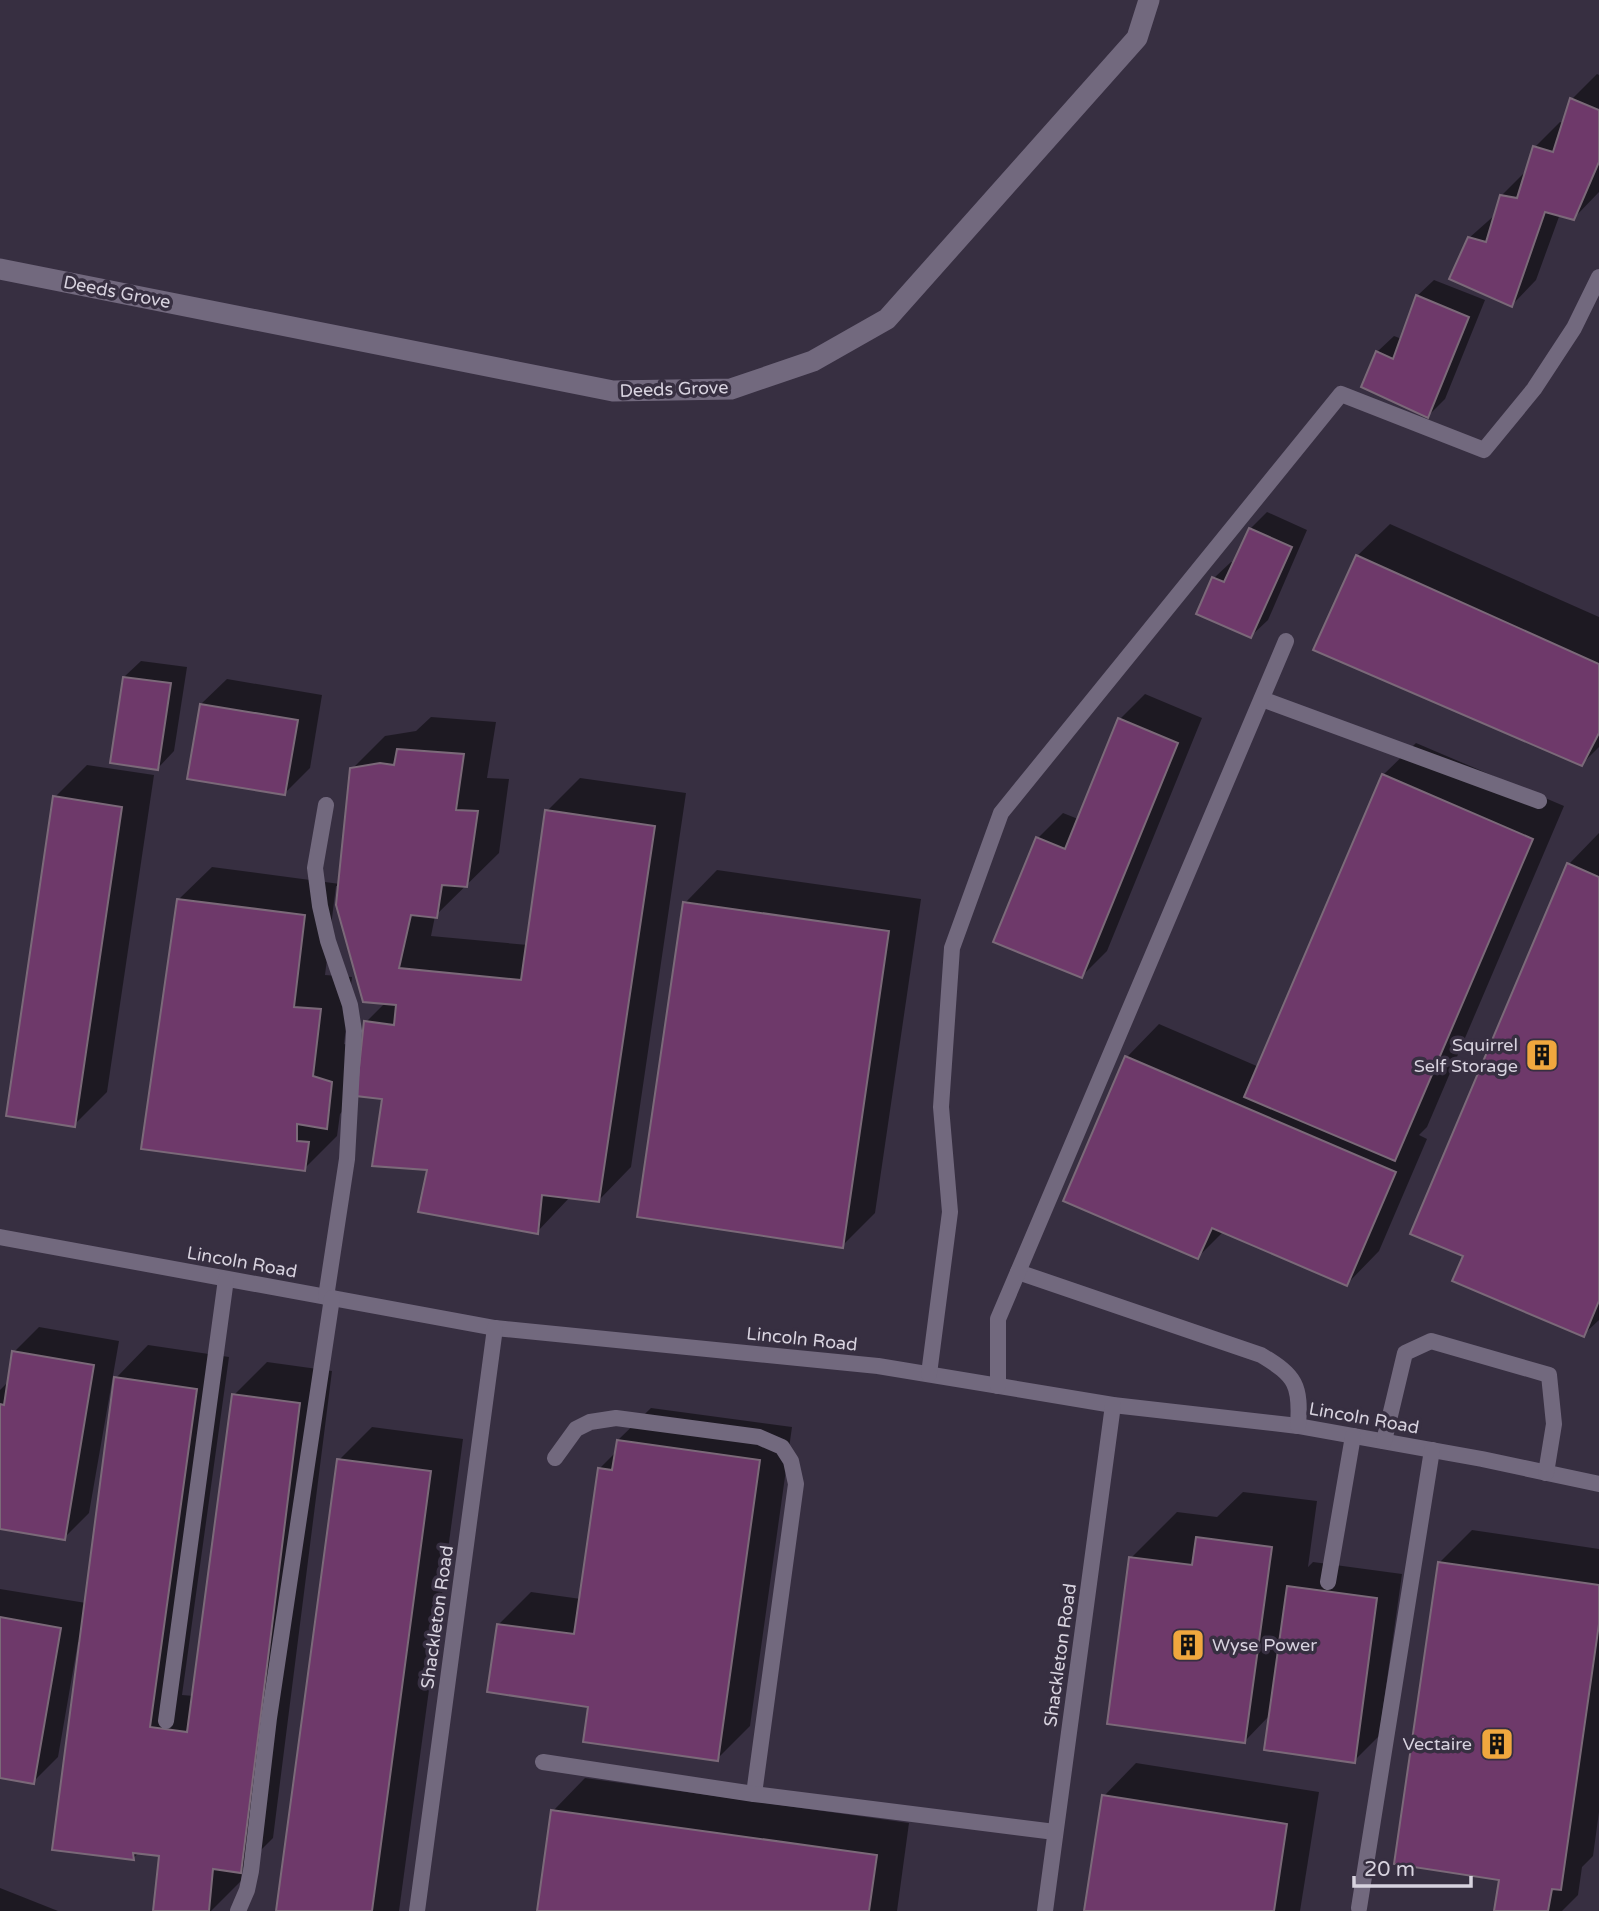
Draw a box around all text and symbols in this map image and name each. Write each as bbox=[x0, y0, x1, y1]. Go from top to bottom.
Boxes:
street label: Deeds Grove bbox=[61, 271, 173, 313]
street label: Deeds Grove bbox=[619, 376, 729, 402]
place label: Squirrel Self Storage bbox=[1414, 1034, 1518, 1077]
building icon: Squirrel Self Storage bbox=[1523, 1036, 1561, 1074]
street label: Lincoln Road bbox=[185, 1241, 299, 1283]
street label: Lincoln Road bbox=[745, 1322, 859, 1356]
street label: Lincoln Road bbox=[1307, 1397, 1421, 1439]
street label: Shackleton Road bbox=[416, 1544, 458, 1690]
street label: Shackleton Road bbox=[1039, 1582, 1081, 1728]
building icon: Wyse Power bbox=[1169, 1626, 1207, 1664]
place label: Wyse Power bbox=[1212, 1634, 1317, 1656]
building icon: Vectaire bbox=[1478, 1725, 1516, 1763]
place label: Vectaire bbox=[1402, 1733, 1472, 1755]
scale bar bbox=[1354, 1844, 1471, 1888]
text: 20 m bbox=[1364, 1857, 1415, 1882]

